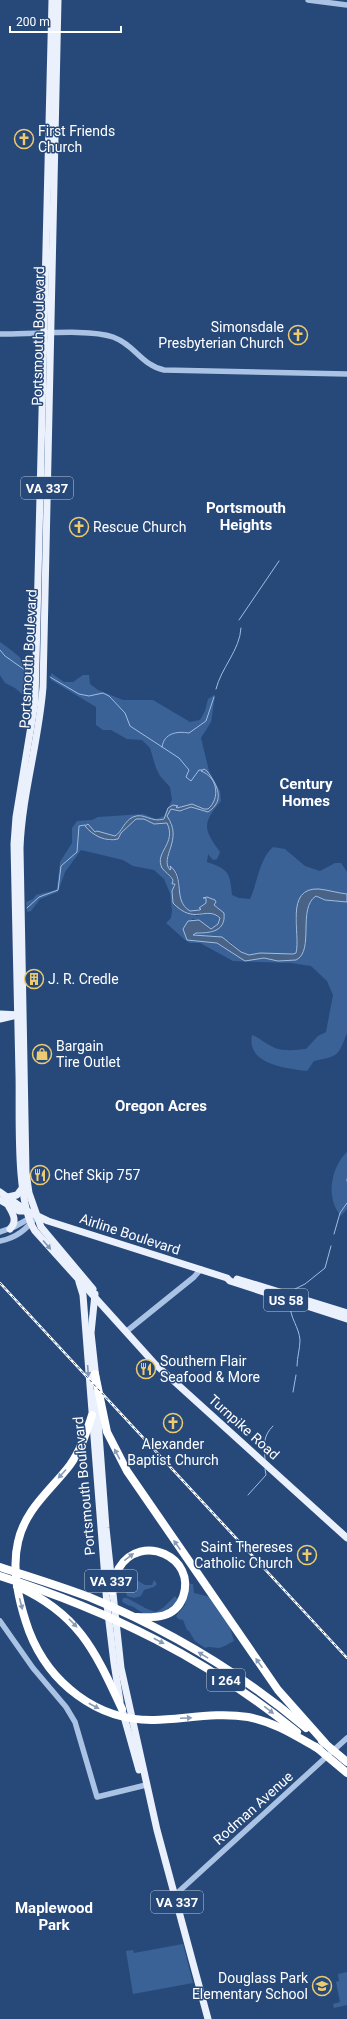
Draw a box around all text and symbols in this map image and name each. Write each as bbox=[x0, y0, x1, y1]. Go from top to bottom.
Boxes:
scale bar bbox=[10, 8, 121, 34]
text: 200 m bbox=[16, 15, 50, 29]
place label: First Friends Church bbox=[38, 123, 115, 155]
church icon: First Friends Church bbox=[13, 128, 35, 150]
street label: Portsmouth Boulevard bbox=[29, 266, 47, 406]
place label: Simonsdale Presbyterian Church bbox=[158, 319, 284, 351]
church icon: Simonsdale Presbyterian Church bbox=[287, 324, 309, 346]
road number: VA 337 bbox=[21, 477, 73, 499]
district label: Portsmouth Heights bbox=[206, 499, 286, 534]
church icon: Rescue Church bbox=[68, 516, 90, 538]
place label: Rescue Church bbox=[93, 519, 186, 535]
street label: Portsmouth Boulevard bbox=[16, 589, 40, 729]
district label: Century Homes bbox=[280, 775, 333, 810]
building icon: J. R. Credle bbox=[23, 968, 45, 990]
place label: J. R. Credle bbox=[48, 971, 119, 987]
place label: Bargain Tire Outlet bbox=[56, 1038, 121, 1070]
shop icon: Bargain Tire Outlet bbox=[31, 1043, 53, 1065]
district label: Oregon Acres bbox=[115, 1097, 207, 1115]
restaurant icon: Chef Skip 757 bbox=[29, 1164, 51, 1186]
place label: Chef Skip 757 bbox=[54, 1167, 140, 1183]
street label: Airline Boulevard bbox=[78, 1210, 182, 1258]
one-way arrow bbox=[43, 1240, 52, 1250]
road number: US 58 bbox=[264, 1289, 308, 1311]
place label: Southern Flair Seafood & More bbox=[160, 1353, 260, 1385]
restaurant icon: Southern Flair Seafood & More bbox=[135, 1358, 157, 1380]
one-way arrow bbox=[85, 1365, 92, 1377]
street label: Turnpike Road bbox=[206, 1391, 282, 1463]
church icon: Alexander Baptist Church bbox=[162, 1412, 184, 1434]
street label: Portsmouth Boulevard bbox=[70, 1416, 98, 1556]
place label: Alexander Baptist Church bbox=[127, 1436, 219, 1468]
one-way arrow bbox=[114, 1449, 120, 1460]
one-way arrow bbox=[57, 1469, 66, 1480]
one-way arrow bbox=[173, 1539, 181, 1550]
place label: Saint Thereses Catholic Church bbox=[194, 1539, 293, 1571]
church icon: Saint Thereses Catholic Church bbox=[296, 1544, 318, 1566]
one-way arrow bbox=[123, 1553, 134, 1562]
road number: VA 337 bbox=[85, 1570, 137, 1592]
one-way arrow bbox=[18, 1598, 24, 1610]
one-way arrow bbox=[68, 1618, 77, 1628]
one-way arrow bbox=[154, 1637, 165, 1644]
one-way arrow bbox=[198, 1651, 208, 1659]
one-way arrow bbox=[255, 1658, 263, 1668]
road number: I 264 bbox=[207, 1669, 245, 1691]
one-way arrow bbox=[89, 1703, 100, 1709]
one-way arrow bbox=[264, 1706, 275, 1714]
one-way arrow bbox=[180, 1714, 192, 1721]
street label: Rodman Avenue bbox=[210, 1768, 296, 1848]
road number: VA 337 bbox=[151, 1891, 203, 1913]
district label: Maplewood Park bbox=[15, 1899, 93, 1934]
place label: Douglass Park Elementary School bbox=[192, 1970, 309, 2002]
school or university icon: Douglass Park Elementary School bbox=[311, 1975, 333, 1997]

